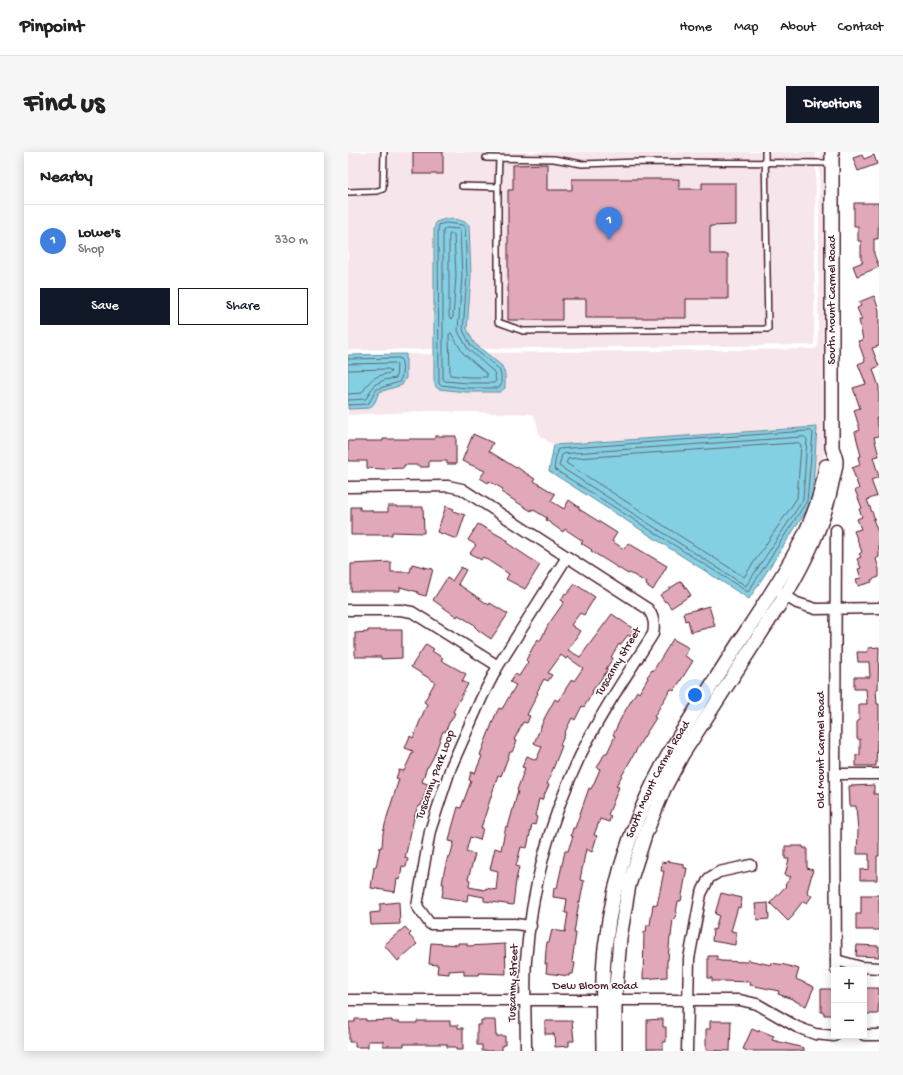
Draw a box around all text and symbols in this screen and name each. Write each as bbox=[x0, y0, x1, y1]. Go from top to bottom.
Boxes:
text: Pinpoint bbox=[20, 16, 84, 39]
text: Home bbox=[680, 19, 712, 36]
text: Map bbox=[734, 19, 758, 36]
text: About bbox=[780, 19, 816, 36]
text: Contact bbox=[838, 19, 883, 36]
button: Directions bbox=[786, 86, 879, 123]
text: Find us bbox=[24, 88, 104, 121]
text: Nearby bbox=[40, 168, 93, 188]
pin: 1 bbox=[596, 207, 622, 240]
text: Lowe's bbox=[78, 224, 120, 242]
text: 1 bbox=[50, 233, 56, 248]
text: 330 m bbox=[275, 233, 308, 248]
street label: South Mount Carmel Road bbox=[826, 235, 840, 365]
text: Shop bbox=[78, 242, 104, 257]
button: Save bbox=[40, 288, 170, 325]
button: Share bbox=[178, 288, 308, 325]
street label: Tuscanny Street bbox=[593, 624, 646, 700]
your location bbox=[685, 685, 705, 705]
street label: Old Mount Carmel Road bbox=[815, 690, 829, 809]
street label: South Mount Carmel Road bbox=[624, 718, 694, 840]
street label: Tuscanny Park Loop bbox=[413, 728, 459, 823]
street label: Tuscanny Street bbox=[506, 943, 522, 1023]
map controls bbox=[831, 967, 867, 1039]
button: + bbox=[831, 967, 867, 1003]
street label: Dew Bloom Road bbox=[552, 980, 638, 994]
button: − bbox=[831, 1003, 867, 1039]

